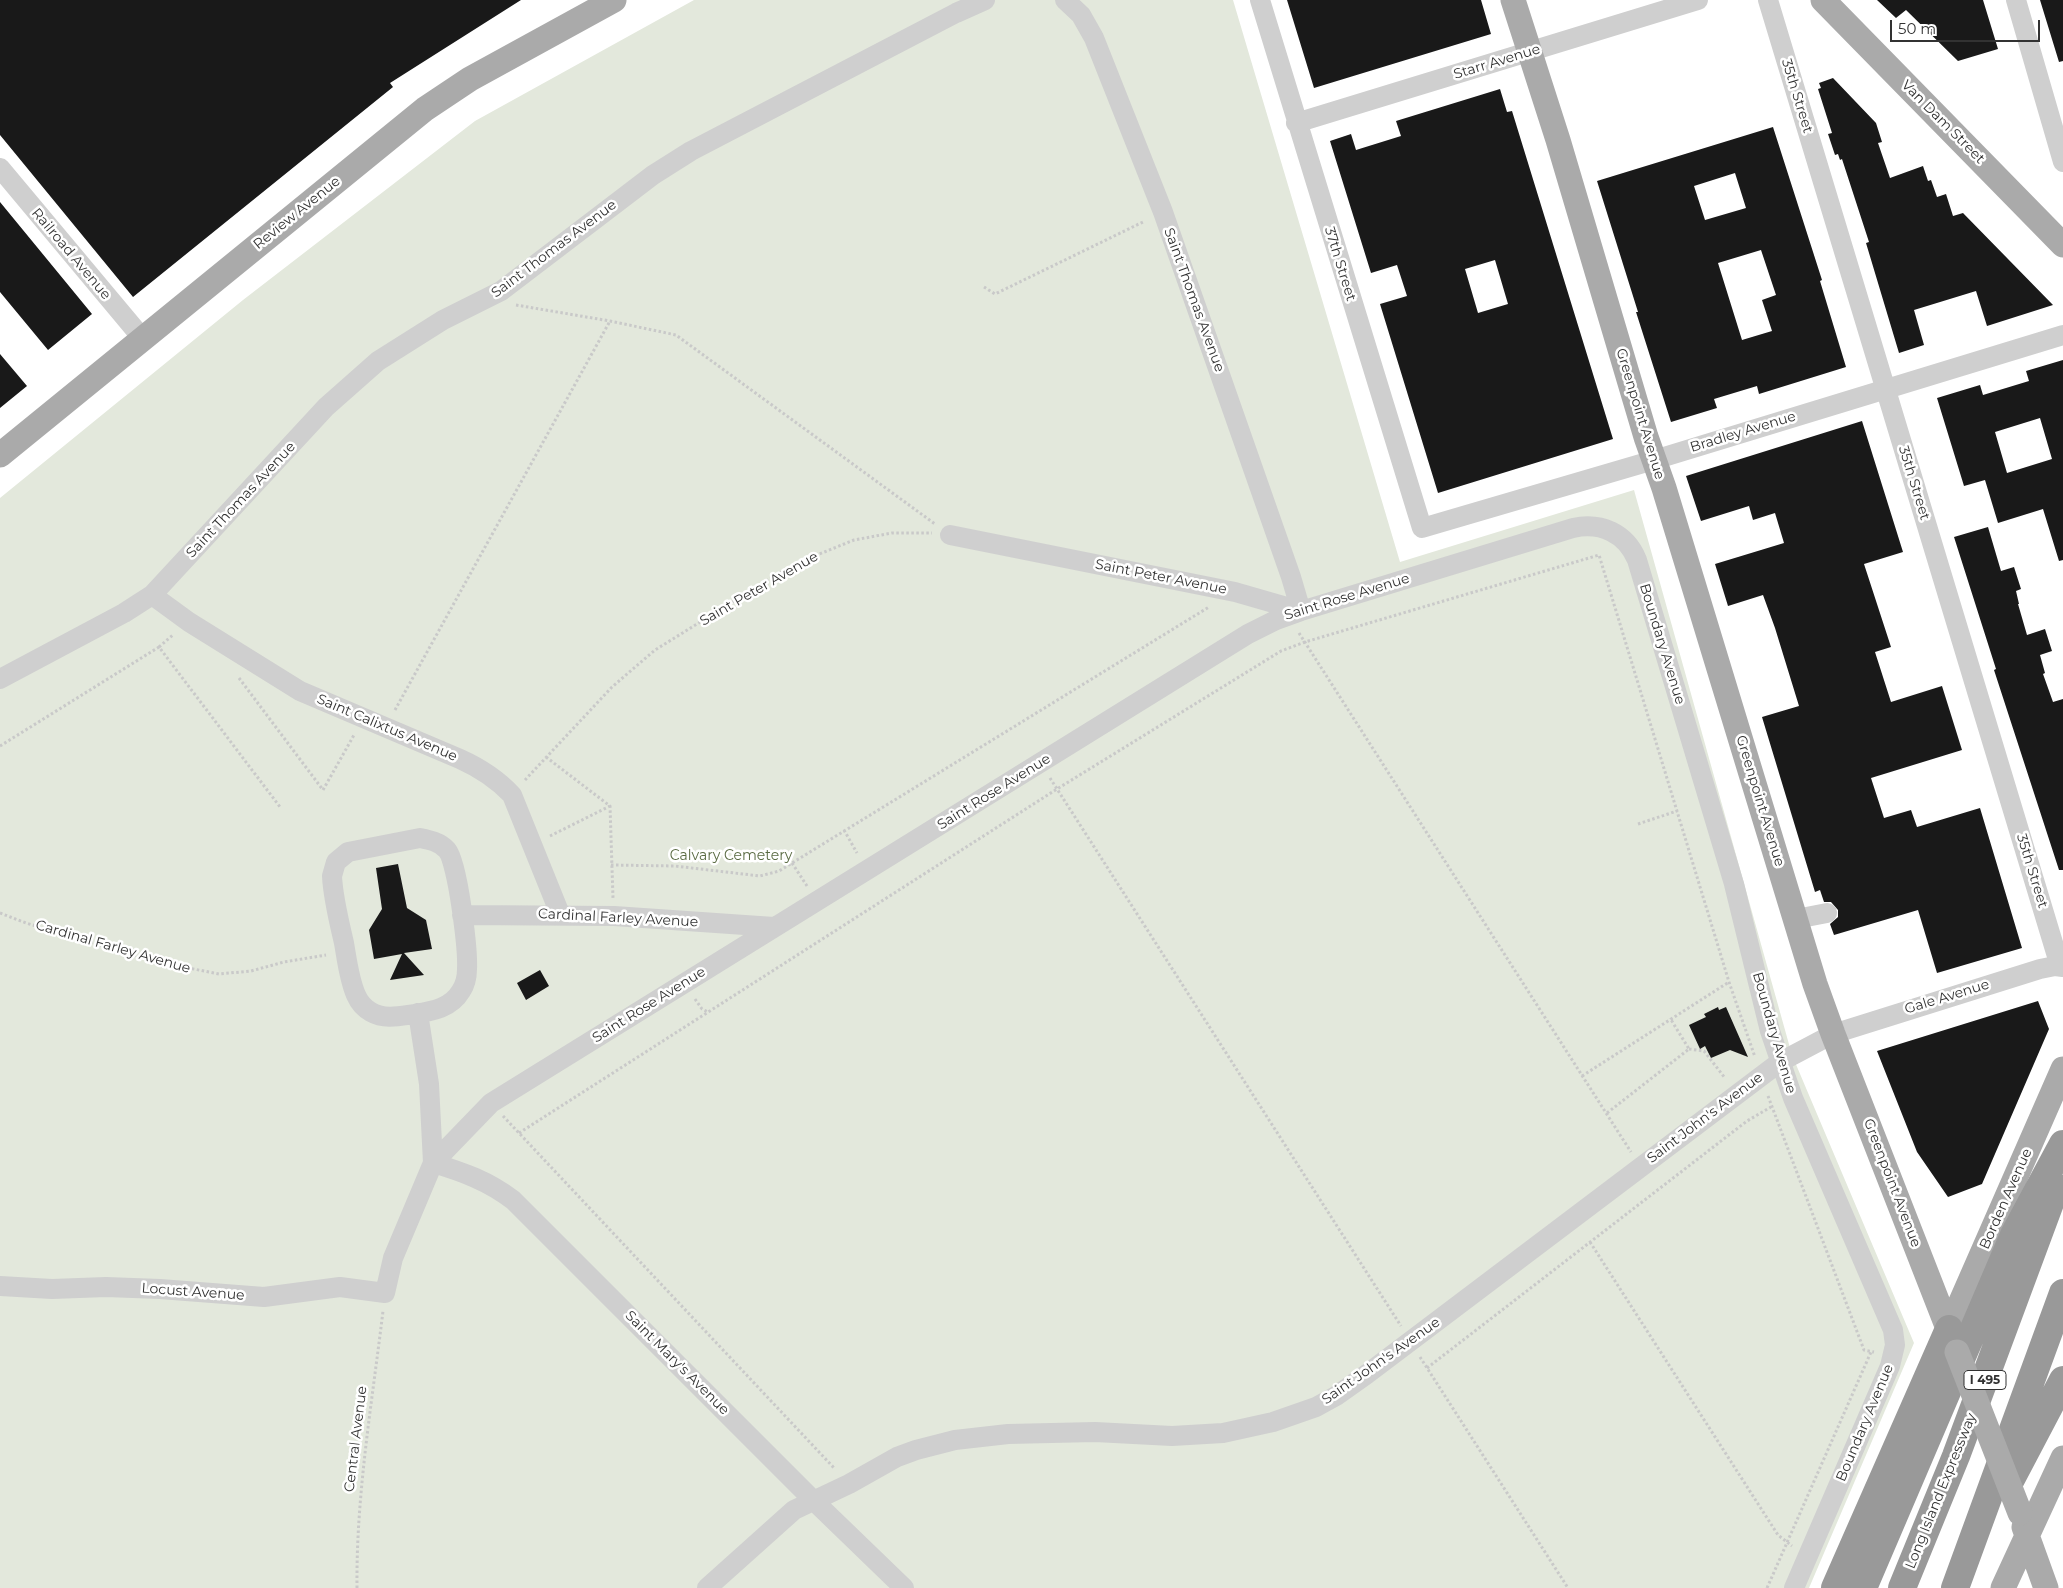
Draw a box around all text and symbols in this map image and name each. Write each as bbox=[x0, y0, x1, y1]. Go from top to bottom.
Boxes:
scale bar bbox=[1893, 10, 2043, 42]
text: 50 m bbox=[1898, 19, 1936, 38]
street label: Starr Avenue bbox=[1452, 41, 1542, 83]
street label: 35th Street bbox=[1778, 57, 1816, 135]
street label: Van Dam Street bbox=[1898, 77, 1988, 167]
street label: Review Avenue bbox=[250, 173, 344, 253]
street label: Saint Thomas Avenue bbox=[488, 196, 620, 302]
street label: Railroad Avenue bbox=[28, 205, 114, 303]
street label: 37th Street bbox=[1321, 225, 1359, 303]
street label: Saint Thomas Avenue bbox=[1160, 226, 1228, 374]
street label: Greenpoint Avenue bbox=[1612, 346, 1668, 482]
street label: Bradley Avenue bbox=[1688, 408, 1798, 456]
street label: Saint Thomas Avenue bbox=[183, 439, 299, 561]
street label: 35th Street bbox=[1895, 444, 1933, 522]
street label: Saint Peter Avenue bbox=[697, 548, 821, 630]
street label: Saint Peter Avenue bbox=[1094, 556, 1228, 598]
street label: Saint Rose Avenue bbox=[1282, 570, 1412, 624]
street label: Boundary Avenue bbox=[1636, 582, 1688, 706]
street label: Saint Calixtus Avenue bbox=[314, 691, 460, 765]
street label: Greenpoint Avenue bbox=[1732, 733, 1788, 869]
street label: Saint Rose Avenue bbox=[934, 750, 1054, 834]
street label: 35th Street bbox=[2013, 832, 2051, 910]
park label: Calvary Cemetery bbox=[670, 848, 792, 864]
street label: Cardinal Farley Avenue bbox=[537, 905, 699, 931]
street label: Cardinal Farley Avenue bbox=[34, 917, 192, 977]
street label: Saint Rose Avenue bbox=[589, 963, 709, 1047]
street label: Boundary Avenue bbox=[1749, 970, 1799, 1096]
street label: Gale Avenue bbox=[1903, 976, 1991, 1018]
street label: Saint John's Avenue bbox=[1644, 1069, 1766, 1167]
street label: Greenpoint Avenue bbox=[1860, 1116, 1924, 1250]
street label: Borden Avenue bbox=[1976, 1146, 2036, 1252]
street label: Locust Avenue bbox=[141, 1280, 245, 1304]
street label: Saint Mary's Avenue bbox=[621, 1307, 733, 1419]
street label: Saint John's Avenue bbox=[1319, 1314, 1443, 1408]
street label: Boundary Avenue bbox=[1833, 1362, 1897, 1484]
road number: I 495 bbox=[1964, 1370, 2006, 1390]
street label: Central Avenue bbox=[341, 1385, 371, 1493]
street label: Long Island Expressway bbox=[1902, 1411, 1980, 1571]

